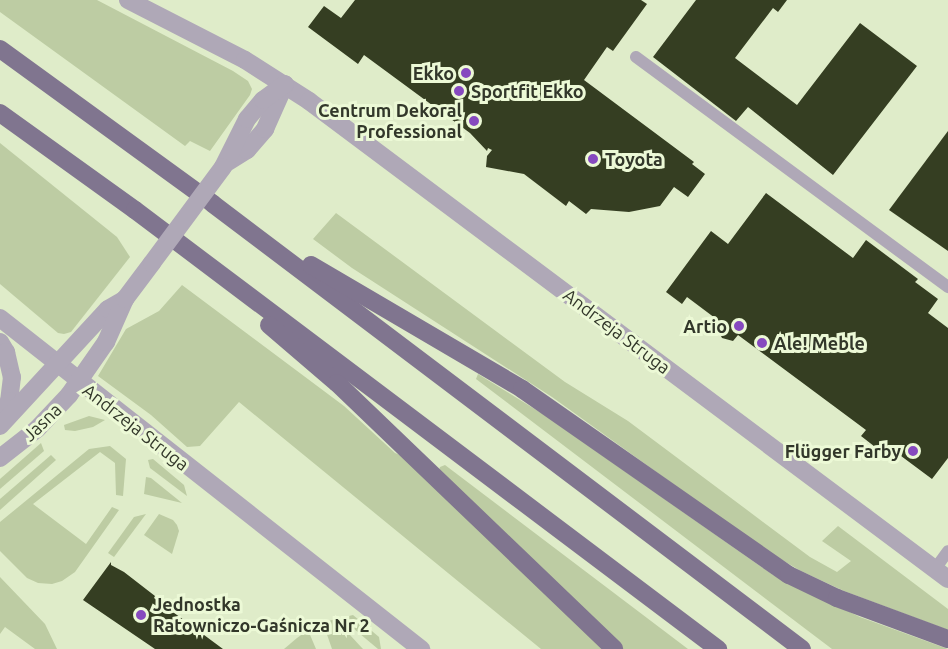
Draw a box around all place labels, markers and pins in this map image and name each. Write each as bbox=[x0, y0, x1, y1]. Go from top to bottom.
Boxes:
place label: Ekko bbox=[413, 62, 454, 84]
marker: Ekko bbox=[459, 66, 473, 80]
place label: Sportfit Ekko bbox=[471, 80, 584, 102]
marker: Sportfit Ekko bbox=[452, 84, 466, 98]
place label: Centrum Dekoral Professional bbox=[318, 100, 462, 142]
marker: Centrum Dekoral Professional bbox=[467, 114, 481, 128]
place label: Toyota bbox=[605, 148, 663, 170]
marker: Toyota bbox=[586, 152, 600, 166]
place label: Artio bbox=[683, 315, 727, 337]
marker: Artio bbox=[732, 319, 746, 333]
place label: Ale! Meble bbox=[774, 332, 865, 354]
marker: Ale! Meble bbox=[755, 336, 769, 350]
place label: Flügger Farby bbox=[785, 440, 901, 462]
marker: Flügger Farby bbox=[906, 444, 920, 458]
place label: Jednostka Ratowniczo-Gaśnicza Nr 2 bbox=[153, 594, 370, 636]
marker: Jednostka Ratowniczo-Gaśnicza Nr 2 bbox=[134, 608, 148, 622]

